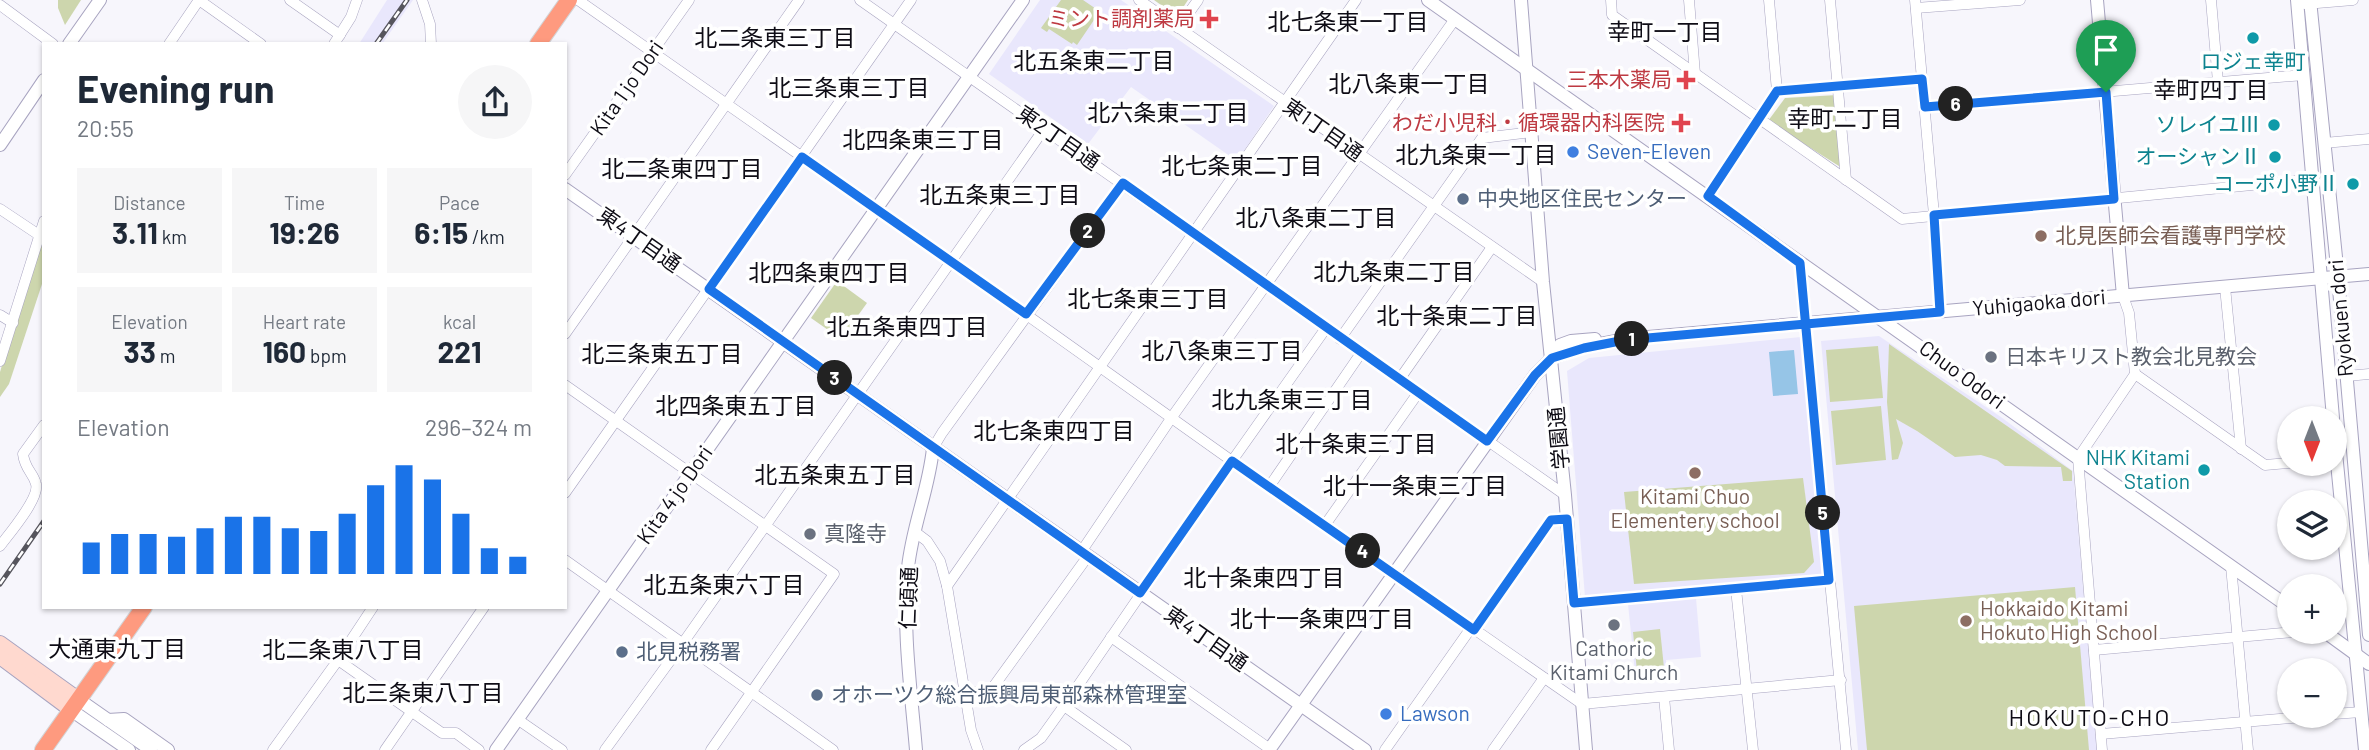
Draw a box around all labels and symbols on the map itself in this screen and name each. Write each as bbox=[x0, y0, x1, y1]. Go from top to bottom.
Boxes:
place label: ミント調剤薬局 bbox=[1048, 5, 1195, 30]
district label: 北七条東一丁目 bbox=[1268, 7, 1429, 35]
marker: ミント調剤薬局 bbox=[1201, 11, 1217, 27]
district label: 幸町一丁目 bbox=[1608, 17, 1723, 45]
pin bbox=[2076, 20, 2136, 92]
district label: 北二条東三丁目 bbox=[695, 23, 856, 51]
marker: ロジェ幸町 bbox=[2245, 30, 2261, 46]
street label: Kita 1 jo Dori bbox=[584, 35, 668, 140]
district label: 北五条東二丁目 bbox=[1014, 46, 1175, 74]
place label: ロジェ幸町 bbox=[2201, 48, 2306, 73]
place label: 三本木薬局 bbox=[1567, 66, 1672, 91]
district label: 北八条東一丁目 bbox=[1329, 69, 1490, 97]
marker: 三本木薬局 bbox=[1678, 72, 1694, 88]
district label: 北三条東三丁目 bbox=[769, 73, 930, 101]
district label: 幸町四丁目 bbox=[2154, 75, 2269, 103]
pin: 6 bbox=[1938, 86, 1974, 122]
street label: 東1丁目通 bbox=[1279, 92, 1368, 165]
district label: 北六条東二丁目 bbox=[1088, 98, 1249, 126]
street label: 東2丁目通 bbox=[1013, 99, 1105, 174]
district label: 幸町二丁目 bbox=[1788, 104, 1903, 132]
place label: わだ小児科・循環器内科医院 bbox=[1392, 109, 1665, 134]
place label: ソレイユⅢ bbox=[2155, 111, 2260, 136]
marker: わだ小児科・循環器内科医院 bbox=[1671, 113, 1691, 133]
marker: ソレイユⅢ bbox=[2266, 117, 2282, 133]
district label: 北四条東三丁目 bbox=[843, 125, 1004, 153]
place label: Seven-Eleven bbox=[1587, 138, 1711, 163]
district label: 北九条東一丁目 bbox=[1396, 140, 1557, 168]
place label: オーシャンⅡ bbox=[2135, 143, 2261, 168]
marker: Seven-Eleven bbox=[1565, 144, 1581, 160]
marker: オーシャンⅡ bbox=[2267, 149, 2283, 165]
district label: 北七条東二丁目 bbox=[1162, 151, 1323, 179]
district label: 北二条東四丁目 bbox=[602, 154, 763, 182]
place label: コーポ小野Ⅱ bbox=[2213, 170, 2339, 195]
marker: コーポ小野Ⅱ bbox=[2345, 176, 2361, 192]
district label: 北五条東三丁目 bbox=[920, 180, 1081, 208]
place label: 中央地区住民センター bbox=[1477, 185, 1687, 210]
marker: 中央地区住民センター bbox=[1455, 191, 1471, 207]
street label: 東4丁目通 bbox=[594, 201, 686, 276]
district label: 北八条東二丁目 bbox=[1236, 203, 1397, 231]
pin: 2 bbox=[1070, 214, 1106, 248]
place label: 北見医師会看護専門学校 bbox=[2055, 222, 2286, 247]
marker: 北見医師会看護専門学校 bbox=[2033, 228, 2049, 244]
district label: 北九条東二丁目 bbox=[1314, 257, 1475, 285]
district label: 北四条東四丁目 bbox=[749, 258, 910, 286]
street label: Ryokuen dori bbox=[2322, 258, 2357, 378]
street label: Yuhigaoka dori bbox=[1971, 283, 2107, 320]
district label: 北七条東三丁目 bbox=[1068, 284, 1229, 312]
district label: 北十条東二丁目 bbox=[1377, 301, 1538, 329]
district label: 北五条東四丁目 bbox=[827, 312, 988, 340]
pin: 1 bbox=[1614, 322, 1650, 356]
street label: Chuo Odori bbox=[1915, 334, 2011, 413]
district label: 北八条東三丁目 bbox=[1142, 336, 1303, 364]
district label: 北三条東五丁目 bbox=[582, 339, 743, 367]
place label: 日本キリスト教会北見教会 bbox=[2005, 343, 2257, 368]
marker: 日本キリスト教会北見教会 bbox=[1983, 349, 1999, 365]
pin: 3 bbox=[818, 360, 852, 396]
district label: 北九条東三丁目 bbox=[1212, 385, 1373, 413]
district label: 北四条東五丁目 bbox=[656, 391, 817, 419]
street label: 学園通 bbox=[1542, 406, 1573, 471]
north arrow bbox=[2277, 406, 2347, 476]
district label: 北七条東四丁目 bbox=[974, 416, 1135, 444]
district label: 北十条東三丁目 bbox=[1276, 429, 1437, 457]
street label: Kita 4 jo Dori bbox=[631, 440, 717, 548]
place label: NHK Kitami Station bbox=[2086, 444, 2190, 493]
district label: 北五条東五丁目 bbox=[755, 460, 916, 488]
marker: NHK Kitami Station bbox=[2196, 462, 2212, 478]
marker: Kitami Chuo Elementery school bbox=[1687, 465, 1703, 481]
district label: 北十一条東三丁目 bbox=[1323, 471, 1507, 499]
place label: Kitami Chuo Elementery school bbox=[1610, 483, 1780, 532]
pin: 5 bbox=[1806, 496, 1840, 530]
place label: 真隆寺 bbox=[824, 520, 887, 545]
marker: 真隆寺 bbox=[802, 526, 818, 542]
pin: 4 bbox=[1346, 534, 1380, 568]
district label: 北十条東四丁目 bbox=[1184, 563, 1345, 591]
street label: 仁頃通 bbox=[894, 566, 921, 630]
district label: 北五条東六丁目 bbox=[644, 570, 805, 598]
place label: Hokkaido Kitami Hokuto High School bbox=[1980, 595, 2158, 644]
street label: 東4丁目通 bbox=[1161, 600, 1253, 675]
district label: 北十一条東四丁目 bbox=[1230, 604, 1414, 632]
marker: Hokkaido Kitami Hokuto High School bbox=[1958, 613, 1974, 629]
marker: Cathoric Kitami Church bbox=[1606, 617, 1622, 633]
district label: 大通東九丁目 bbox=[48, 634, 186, 662]
district label: 北二条東八丁目 bbox=[263, 635, 424, 663]
place label: Cathoric Kitami Church bbox=[1550, 635, 1678, 684]
place label: 北見税務署 bbox=[636, 638, 741, 663]
marker: 北見税務署 bbox=[614, 644, 630, 660]
district label: 北三条東八丁目 bbox=[343, 678, 504, 706]
place label: オホーツク総合振興局東部森林管理室 bbox=[831, 681, 1188, 706]
marker: オホーツク総合振興局東部森林管理室 bbox=[809, 687, 825, 703]
place label: Lawson bbox=[1400, 700, 1470, 725]
district label: HOKUTO-CHO bbox=[2009, 702, 2171, 731]
marker: Lawson bbox=[1378, 706, 1394, 722]

